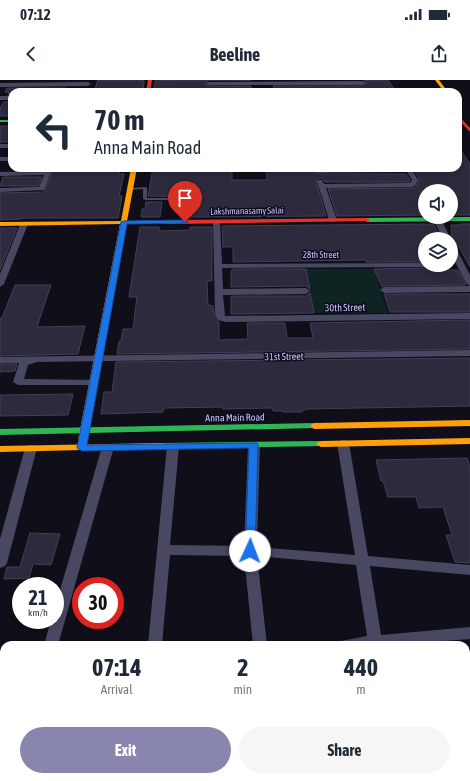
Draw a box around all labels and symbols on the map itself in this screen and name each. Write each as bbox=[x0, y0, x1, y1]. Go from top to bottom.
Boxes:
pin bbox=[168, 181, 202, 222]
street label: Lakshmanasamy Salai bbox=[210, 205, 284, 217]
street label: 28th Street bbox=[303, 250, 340, 260]
street label: 30th Street bbox=[325, 302, 365, 313]
street label: 31st Street bbox=[264, 351, 304, 362]
street label: Anna Main Road bbox=[205, 411, 265, 424]
position arrow bbox=[229, 530, 271, 572]
speed limit sign: 30 bbox=[72, 577, 124, 629]

